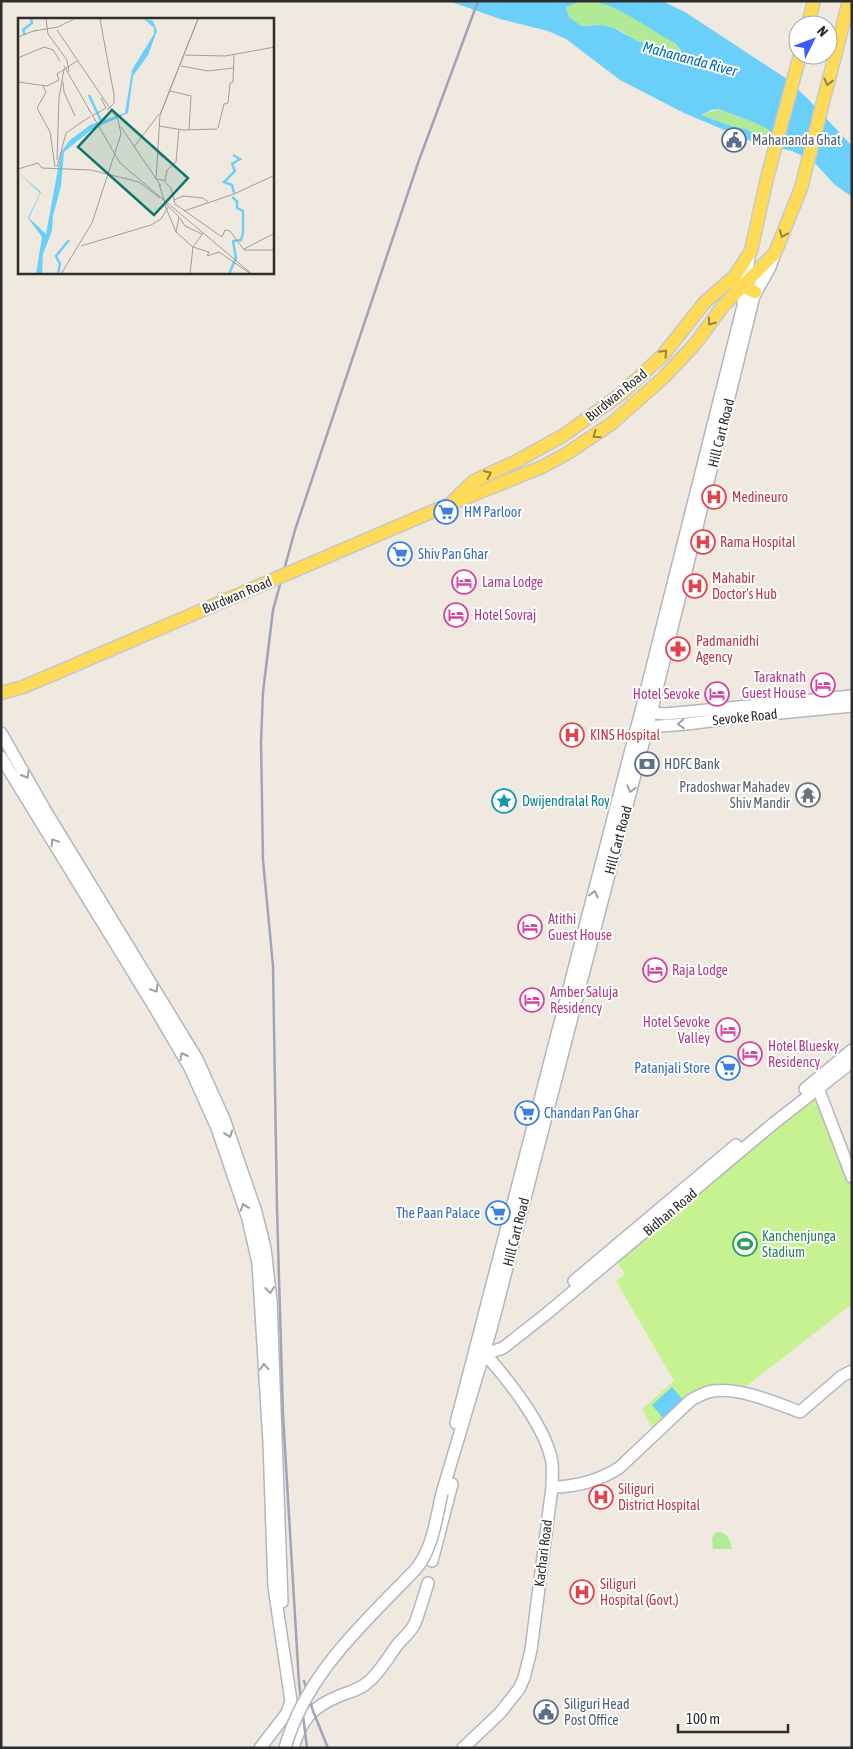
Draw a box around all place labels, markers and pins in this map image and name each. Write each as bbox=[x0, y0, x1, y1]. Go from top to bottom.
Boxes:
public building icon: Mahananda Ghat bbox=[721, 127, 747, 153]
place label: Mahananda Ghat bbox=[752, 132, 841, 148]
hospital icon: Medineuro bbox=[701, 484, 727, 510]
place label: Medineuro bbox=[732, 489, 788, 505]
supermarket icon: HM Parloor bbox=[433, 499, 459, 525]
place label: HM Parloor bbox=[464, 504, 522, 520]
hospital icon: Rama Hospital bbox=[690, 529, 716, 555]
place label: Rama Hospital bbox=[720, 534, 796, 550]
supermarket icon: Shiv Pan Ghar bbox=[387, 541, 413, 567]
place label: Shiv Pan Ghar bbox=[418, 546, 489, 562]
hotel icon: Lama Lodge bbox=[451, 569, 477, 595]
place label: Mahabir Doctor's Hub bbox=[712, 570, 777, 602]
hospital icon: Mahabir Doctor's Hub bbox=[682, 573, 708, 599]
place label: Lama Lodge bbox=[482, 574, 543, 590]
hotel icon: Hotel Sovraj bbox=[443, 602, 469, 628]
place label: Hotel Sovraj bbox=[474, 607, 536, 623]
place label: Padmanidhi Agency bbox=[696, 633, 759, 665]
pharmacy icon: Padmanidhi Agency bbox=[665, 636, 691, 662]
place label: Taraknath Guest House bbox=[742, 669, 806, 701]
hotel icon: Taraknath Guest House bbox=[810, 672, 836, 698]
hotel icon: Hotel Sevoke bbox=[704, 681, 730, 707]
place label: Hotel Sevoke bbox=[633, 686, 700, 702]
hospital icon: KINS Hospital bbox=[559, 722, 585, 748]
place label: KINS Hospital bbox=[590, 727, 661, 743]
bank icon: HDFC Bank bbox=[634, 751, 660, 777]
place label: HDFC Bank bbox=[664, 756, 720, 772]
place label: Pradoshwar Mahadev Shiv Mandir bbox=[679, 779, 791, 811]
temple icon: Pradoshwar Mahadev Shiv Mandir bbox=[795, 782, 821, 808]
place icon: Dwijendralal Roy bbox=[491, 788, 517, 814]
place label: Dwijendralal Roy bbox=[522, 793, 610, 809]
place label: Atithi Guest House bbox=[548, 911, 612, 943]
hotel icon: Atithi Guest House bbox=[517, 914, 543, 940]
hotel icon: Raja Lodge bbox=[642, 957, 668, 983]
place label: Raja Lodge bbox=[672, 962, 728, 978]
place label: Amber Saluja Residency bbox=[550, 984, 619, 1016]
hotel icon: Amber Saluja Residency bbox=[519, 987, 545, 1013]
place label: Hotel Sevoke Valley bbox=[643, 1014, 710, 1046]
hotel icon: Hotel Sevoke Valley bbox=[715, 1017, 741, 1043]
place label: Hotel Bluesky Residency bbox=[768, 1038, 839, 1070]
hotel icon: Hotel Bluesky Residency bbox=[737, 1041, 763, 1067]
supermarket icon: Patanjali Store bbox=[715, 1055, 741, 1081]
place label: Patanjali Store bbox=[634, 1060, 710, 1076]
supermarket icon: Chandan Pan Ghar bbox=[514, 1100, 540, 1126]
place label: Chandan Pan Ghar bbox=[544, 1105, 640, 1121]
supermarket icon: The Paan Palace bbox=[485, 1200, 511, 1226]
place label: The Paan Palace bbox=[396, 1205, 480, 1221]
place label: Kanchenjunga Stadium bbox=[762, 1228, 836, 1260]
sports icon: Kanchenjunga Stadium bbox=[732, 1231, 758, 1257]
place label: Siliguri District Hospital bbox=[618, 1481, 701, 1513]
hospital icon: Siliguri District Hospital bbox=[588, 1484, 614, 1510]
place label: Siliguri Hospital (Govt.) bbox=[600, 1576, 679, 1608]
hospital icon: Siliguri Hospital (Govt.) bbox=[569, 1579, 595, 1605]
place label: Siliguri Head Post Office bbox=[564, 1696, 630, 1728]
public building icon: Siliguri Head Post Office bbox=[533, 1699, 559, 1725]

